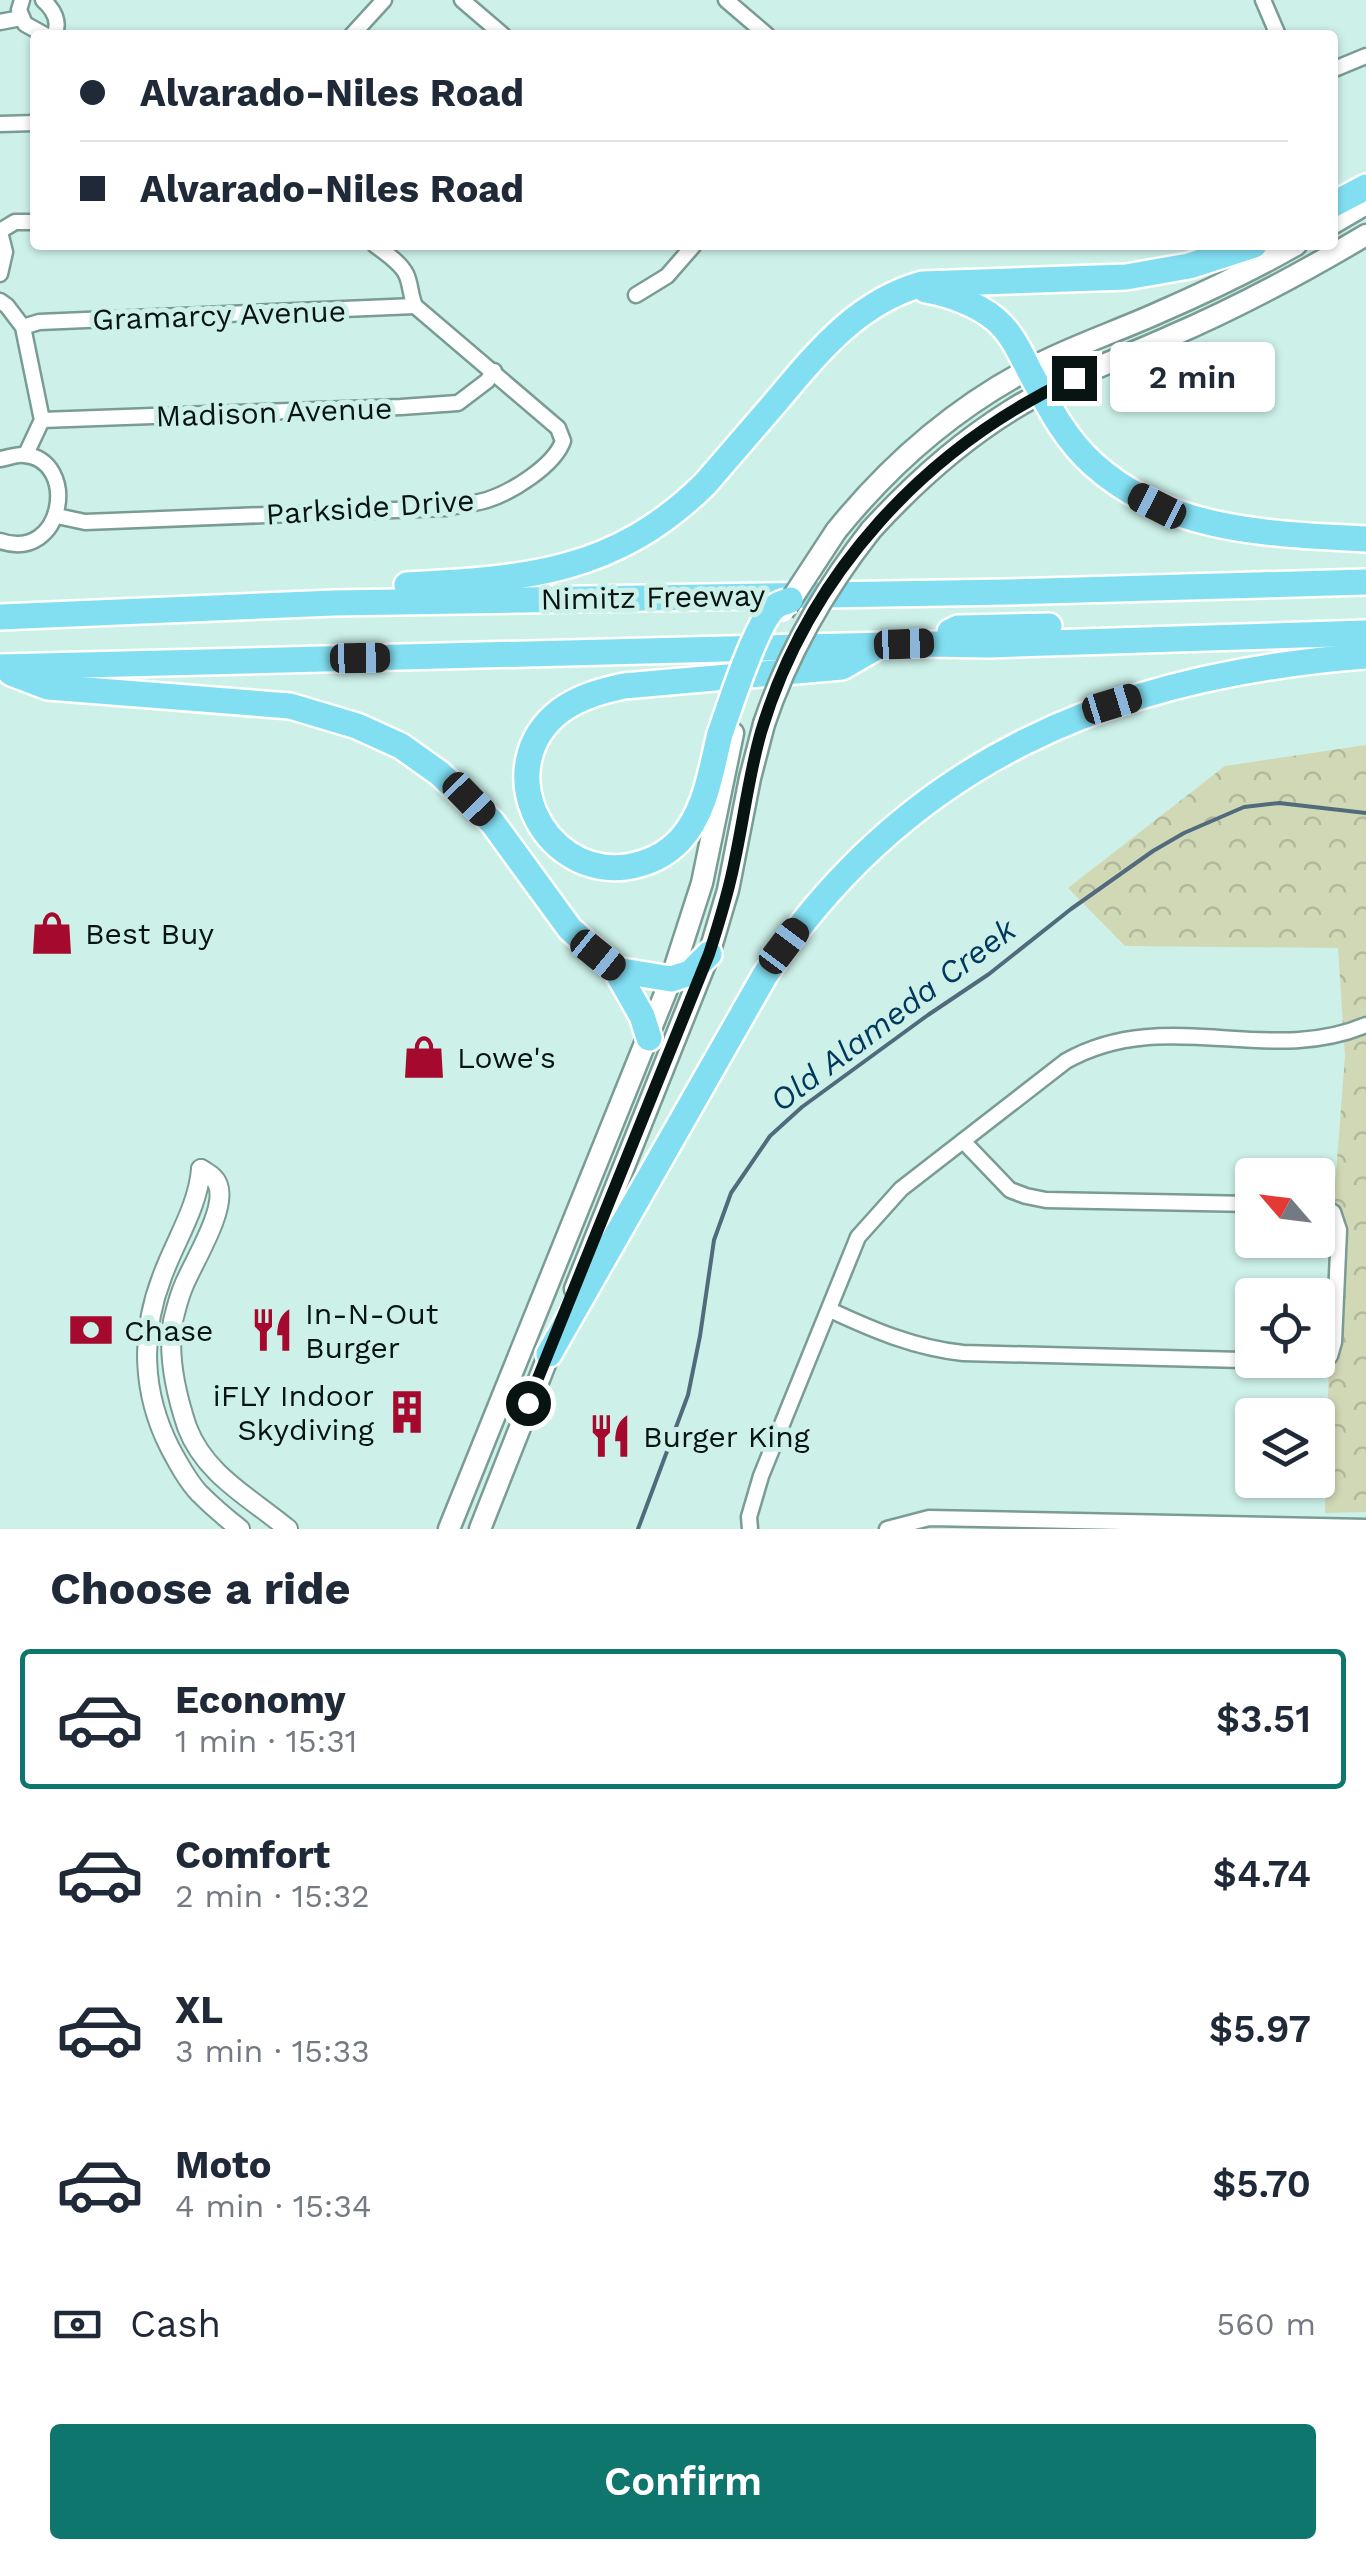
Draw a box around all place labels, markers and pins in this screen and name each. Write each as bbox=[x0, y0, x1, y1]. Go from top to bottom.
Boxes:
shop icon: Best Buy bbox=[28, 909, 76, 957]
place label: Best Buy bbox=[85, 916, 215, 951]
shop icon: Lowe's bbox=[400, 1033, 448, 1081]
place label: Lowe's bbox=[457, 1040, 556, 1075]
place label: In-N-Out Burger bbox=[305, 1296, 439, 1365]
bank icon: Chase bbox=[67, 1306, 115, 1354]
restaurant icon: In-N-Out Burger bbox=[248, 1306, 296, 1354]
place label: Chase bbox=[124, 1313, 213, 1348]
place label: iFLY Indoor Skydiving bbox=[213, 1378, 374, 1447]
building icon: iFLY Indoor Skydiving bbox=[383, 1388, 431, 1436]
restaurant icon: Burger King bbox=[586, 1412, 634, 1460]
place label: Burger King bbox=[643, 1419, 810, 1454]

